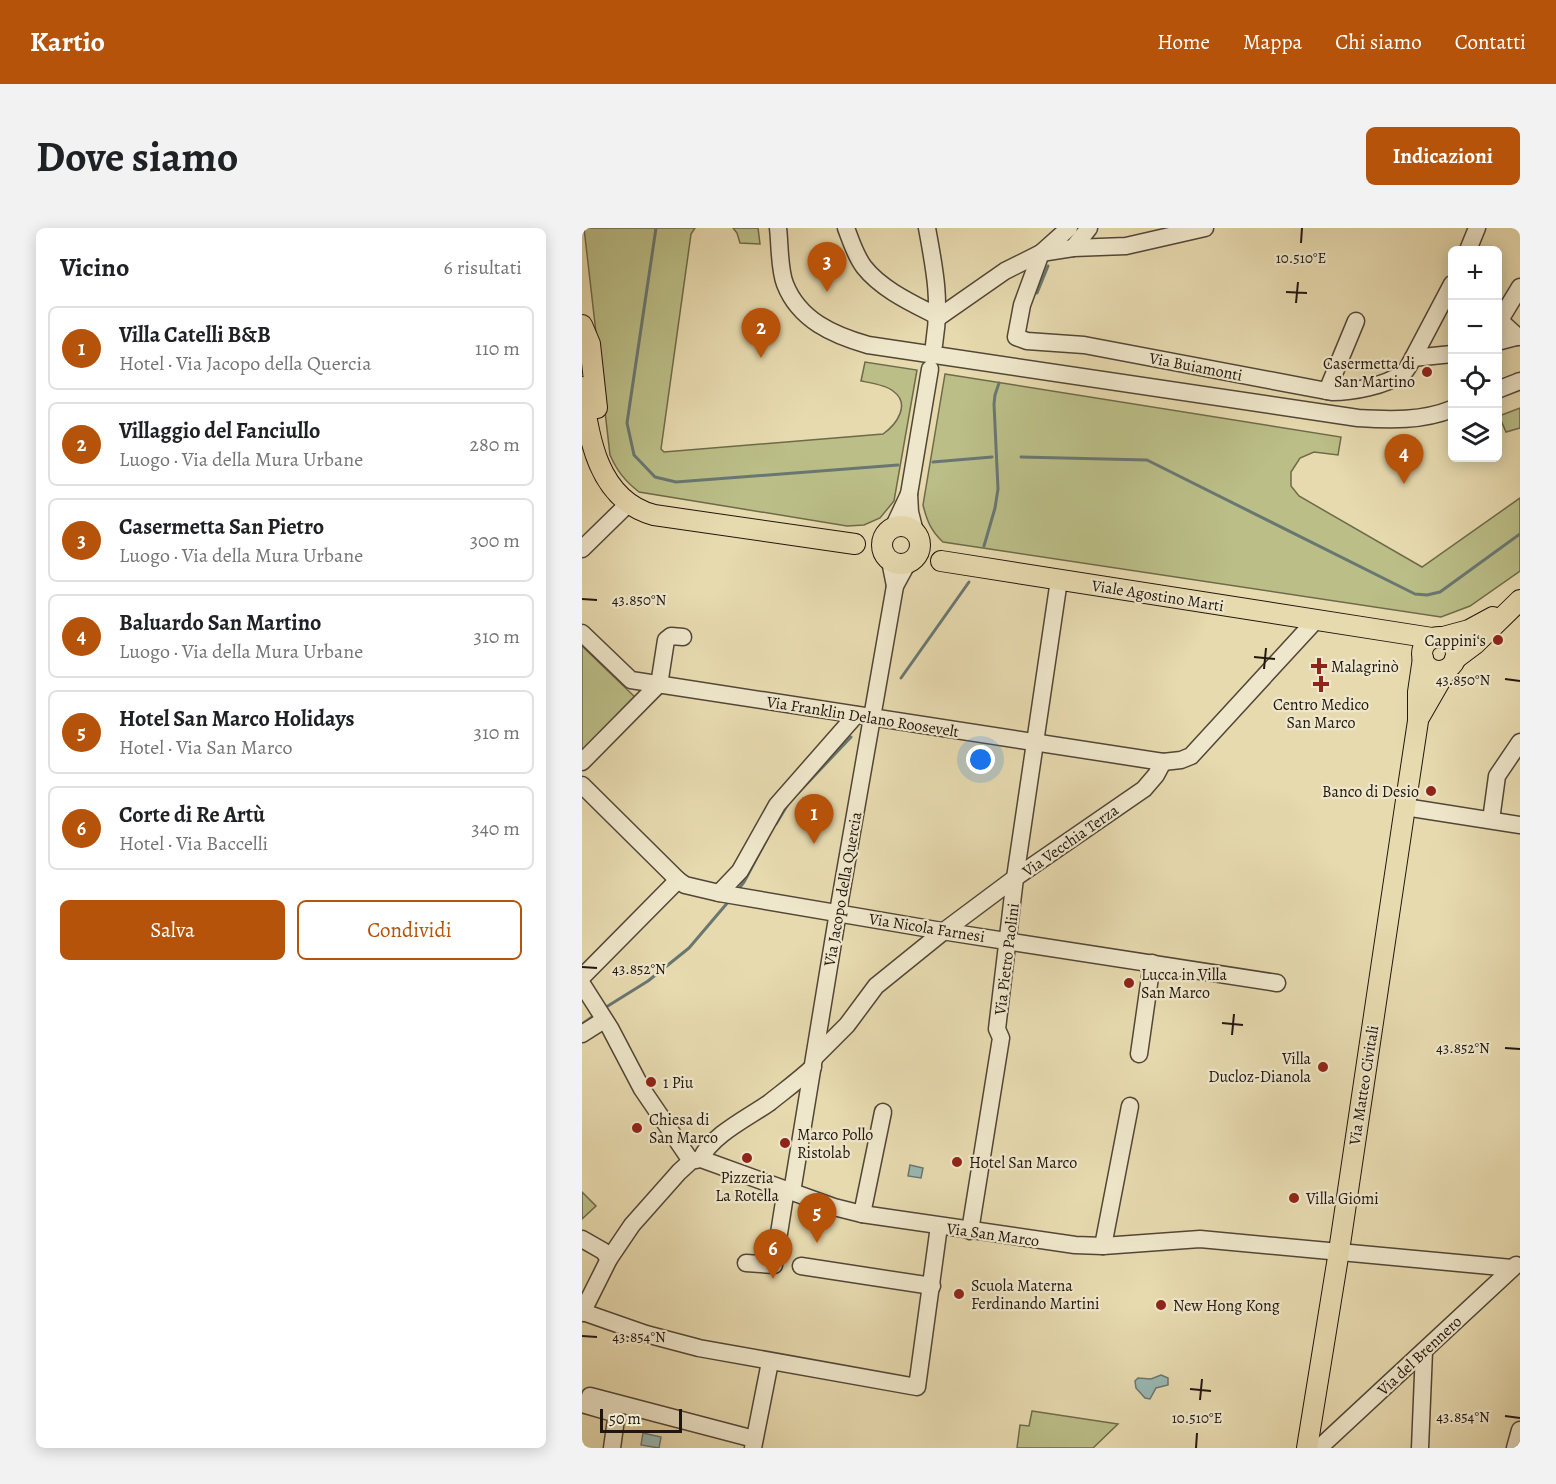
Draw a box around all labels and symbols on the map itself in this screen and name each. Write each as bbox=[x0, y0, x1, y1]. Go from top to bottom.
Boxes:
pin: 3 bbox=[808, 242, 846, 292]
text: 10.510°E bbox=[1276, 248, 1326, 268]
pin: 2 bbox=[742, 308, 780, 358]
street label: Via Buiamonti bbox=[1146, 347, 1244, 387]
place label: Casermetta di San Martino bbox=[1323, 353, 1415, 393]
marker: Casermetta di San Martino bbox=[1420, 365, 1434, 379]
pin: 4 bbox=[1384, 434, 1424, 484]
street label: Viale Agostino Marti bbox=[1089, 575, 1226, 617]
text: 43.850°N bbox=[612, 590, 667, 610]
place label: Cappini‘s bbox=[1425, 630, 1486, 652]
marker: Cappini‘s bbox=[1491, 633, 1505, 647]
place label: Malagrinò bbox=[1331, 656, 1399, 678]
marker: Malagrinò bbox=[1312, 659, 1326, 673]
text: 43.850°N bbox=[1436, 670, 1491, 690]
marker: Centro Medico San Marco bbox=[1312, 675, 1330, 693]
street label: Via Franklin Delano Roosevelt bbox=[764, 691, 961, 743]
place label: Centro Medico San Marco bbox=[1273, 694, 1369, 734]
your location bbox=[966, 745, 995, 774]
place label: Banco di Desio bbox=[1322, 781, 1419, 803]
marker: Banco di Desio bbox=[1424, 784, 1438, 798]
pin: 1 bbox=[794, 794, 834, 844]
street label: Via Vecchia Terza bbox=[1017, 799, 1124, 883]
street label: Via Jacopo della Quercia bbox=[818, 810, 867, 969]
street label: Via Pietro Paolini bbox=[989, 902, 1025, 1017]
street label: Via Nicola Farnesi bbox=[866, 908, 986, 948]
text: 43.852°N bbox=[612, 959, 666, 979]
place label: Lucca in Villa San Marco bbox=[1141, 964, 1227, 1004]
marker: Lucca in Villa San Marco bbox=[1122, 976, 1136, 990]
street label: Via Matteo Civitali bbox=[1344, 1024, 1384, 1148]
text: 43.852°N bbox=[1436, 1038, 1490, 1058]
place label: Villa Ducloz-Dianola bbox=[1208, 1048, 1312, 1088]
marker: Villa Ducloz-Dianola bbox=[1316, 1060, 1330, 1074]
place label: 1 Piu bbox=[663, 1072, 694, 1094]
marker: 1 Piu bbox=[644, 1075, 658, 1089]
place label: Chiesa di San Marco bbox=[649, 1109, 718, 1149]
marker: Chiesa di San Marco bbox=[630, 1121, 644, 1135]
place label: Marco Pollo Ristolab bbox=[797, 1124, 873, 1164]
marker: Marco Pollo Ristolab bbox=[778, 1136, 792, 1150]
marker: Pizzeria La Rotella bbox=[740, 1151, 754, 1165]
place label: Hotel San Marco bbox=[969, 1152, 1077, 1174]
marker: Hotel San Marco bbox=[950, 1155, 964, 1169]
place label: Pizzeria La Rotella bbox=[715, 1167, 779, 1207]
place label: Villa Giomi bbox=[1305, 1188, 1379, 1210]
marker: Villa Giomi bbox=[1287, 1191, 1301, 1205]
pin: 5 bbox=[798, 1194, 836, 1243]
street label: Via San Marco bbox=[944, 1217, 1041, 1252]
pin: 6 bbox=[754, 1230, 792, 1279]
place label: Scuola Materna Ferdinando Martini bbox=[971, 1275, 1099, 1315]
marker: Scuola Materna Ferdinando Martini bbox=[952, 1287, 966, 1301]
place label: New Hong Kong bbox=[1173, 1295, 1280, 1317]
marker: New Hong Kong bbox=[1154, 1298, 1168, 1312]
street label: Via del Brennero bbox=[1372, 1311, 1467, 1401]
text: 43.854°N bbox=[612, 1327, 666, 1347]
scale bar bbox=[600, 1406, 682, 1434]
text: 43.854°N bbox=[1436, 1407, 1490, 1427]
text: 10.510°E bbox=[1172, 1408, 1222, 1428]

